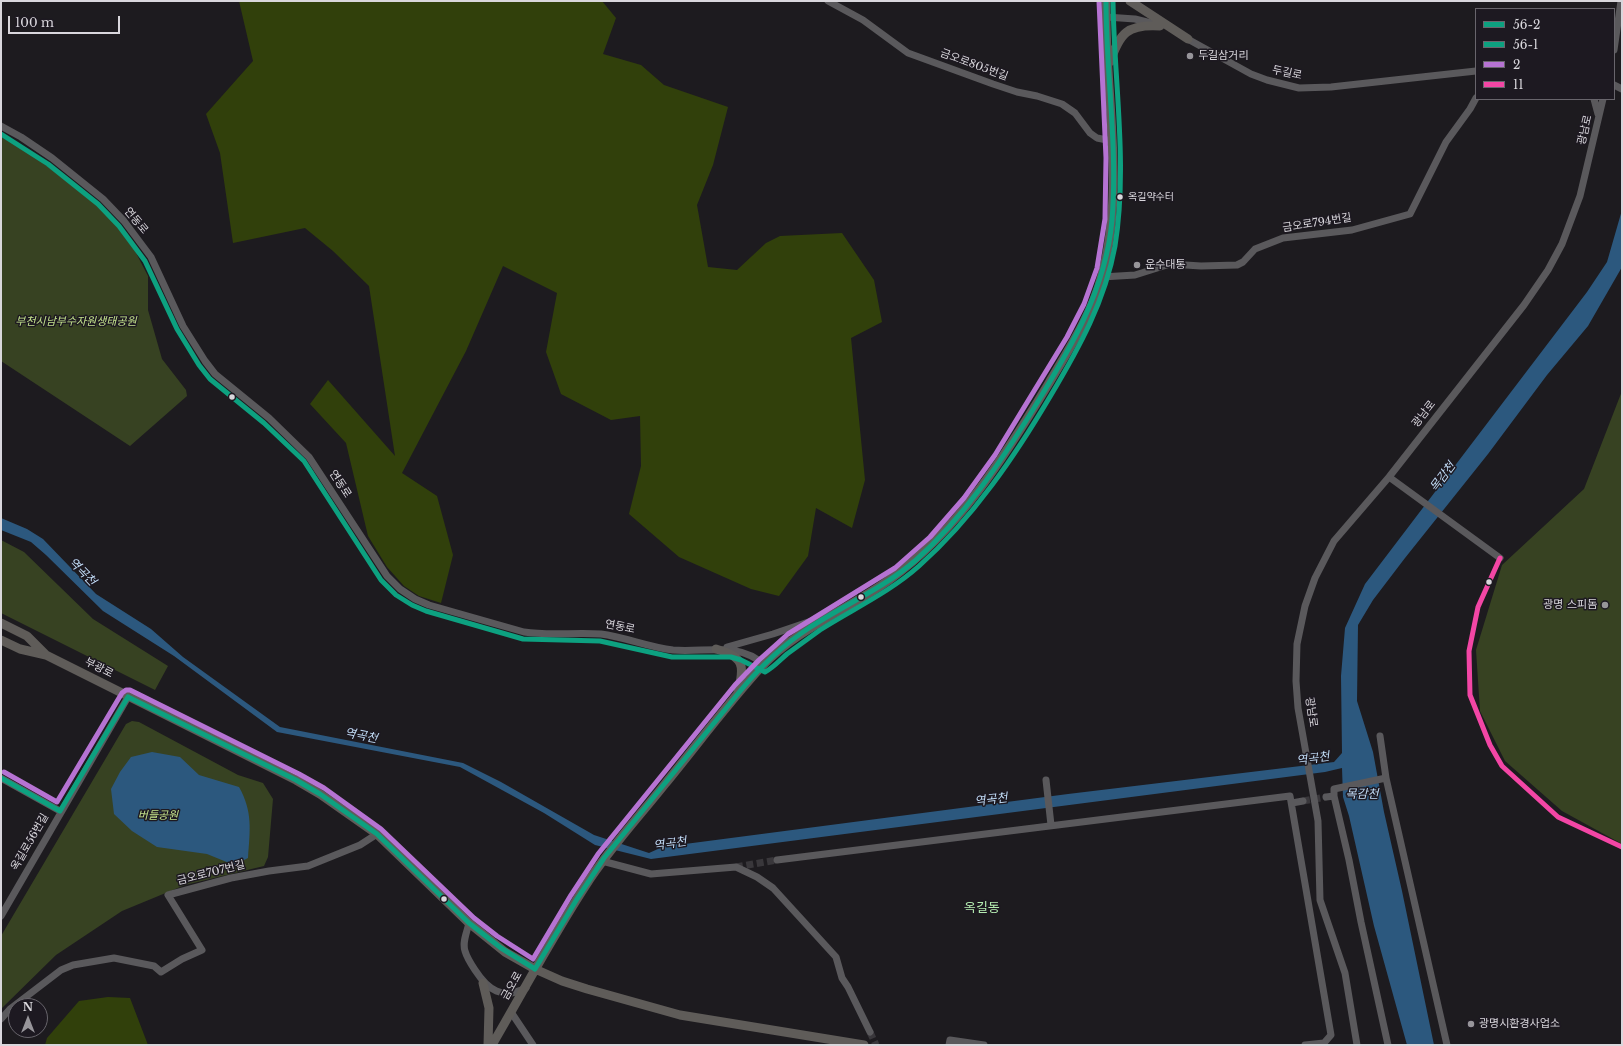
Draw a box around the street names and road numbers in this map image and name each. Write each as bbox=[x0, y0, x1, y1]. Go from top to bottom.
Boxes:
street label: 금오로805번길 bbox=[938, 47, 1010, 83]
street label: 두길로 bbox=[1271, 63, 1303, 83]
street label: 광남로 bbox=[1575, 114, 1595, 146]
street label: 연동로 bbox=[121, 205, 151, 237]
street label: 금오로794번길 bbox=[1282, 211, 1352, 235]
street label: 광남로 bbox=[1409, 398, 1439, 430]
street label: 연동로 bbox=[326, 468, 354, 500]
street label: 연동로 bbox=[604, 618, 636, 636]
street label: 부광로 bbox=[82, 655, 116, 681]
street label: 광남로 bbox=[1302, 696, 1320, 728]
street label: 옥길로56번길 bbox=[8, 811, 52, 873]
street label: 금오로707번길 bbox=[176, 858, 246, 888]
street label: 금오로 bbox=[499, 970, 525, 1002]

